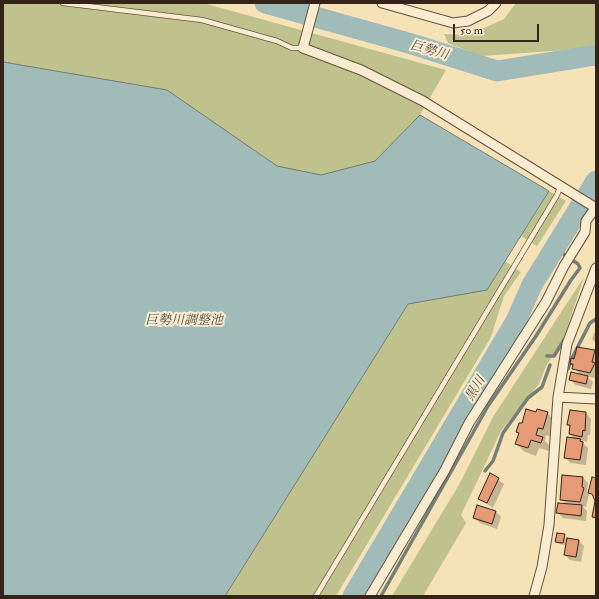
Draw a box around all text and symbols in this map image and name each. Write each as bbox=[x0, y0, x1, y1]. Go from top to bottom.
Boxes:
scale bar bbox=[455, 16, 541, 42]
text: 50 m bbox=[460, 23, 483, 38]
water label: 巨勢川 bbox=[408, 38, 450, 64]
water label: 巨勢川調整池 bbox=[145, 313, 223, 329]
water label: 黒川 bbox=[463, 374, 489, 404]

